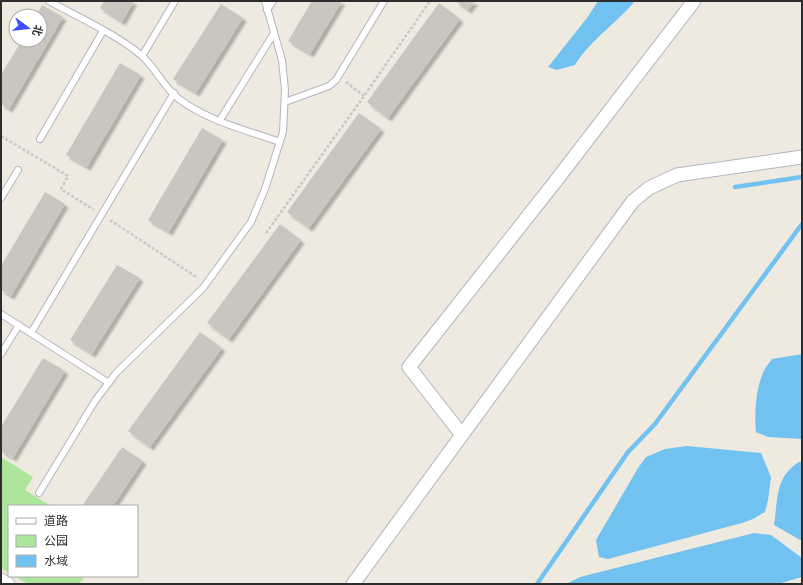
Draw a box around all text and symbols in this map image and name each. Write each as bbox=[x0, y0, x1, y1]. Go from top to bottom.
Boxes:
north arrow bbox=[8, 8, 48, 48]
text: 北 bbox=[29, 23, 45, 37]
legend bbox=[8, 505, 138, 577]
text: 道路 bbox=[44, 514, 68, 528]
text: 公园 bbox=[44, 534, 68, 548]
text: 水域 bbox=[44, 554, 68, 568]

